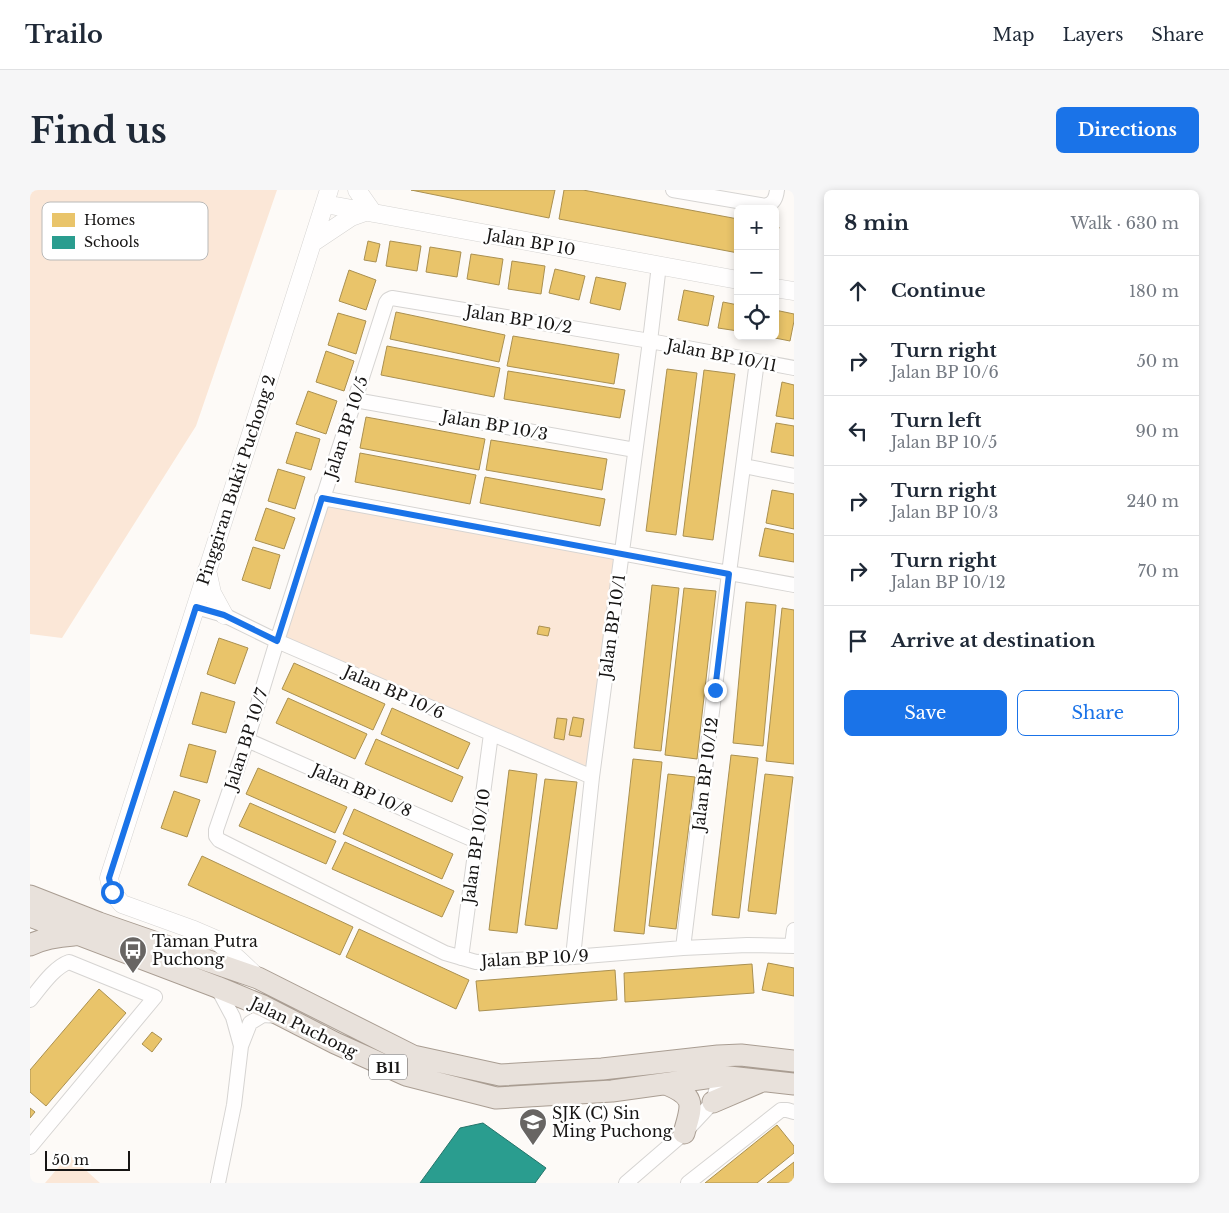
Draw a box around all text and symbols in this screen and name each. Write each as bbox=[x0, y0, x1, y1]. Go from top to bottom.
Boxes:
text: Trailo bbox=[25, 20, 103, 49]
text: Map bbox=[993, 24, 1034, 46]
text: Layers bbox=[1062, 24, 1123, 46]
text: Share bbox=[1151, 24, 1204, 46]
button: Directions bbox=[1056, 107, 1199, 153]
text: Find us bbox=[30, 109, 167, 152]
legend bbox=[42, 202, 208, 260]
map controls bbox=[734, 205, 779, 340]
button: + bbox=[734, 205, 779, 250]
text: 8 min bbox=[844, 210, 909, 236]
text: Homes bbox=[84, 211, 135, 229]
text: Walk · 630 m bbox=[1071, 213, 1179, 233]
street label: Jalan BP 10 bbox=[483, 224, 577, 260]
text: Schools bbox=[84, 233, 139, 251]
button: − bbox=[734, 250, 779, 295]
icon: ahead bbox=[844, 277, 872, 305]
text: Continue bbox=[891, 279, 986, 302]
text: 180 m bbox=[1129, 281, 1179, 301]
button: locate bbox=[734, 295, 779, 340]
street label: Jalan BP 10/2 bbox=[462, 300, 574, 337]
street label: Jalan BP 10/11 bbox=[663, 334, 779, 375]
text: Turn right bbox=[891, 339, 997, 362]
icon: right bbox=[844, 347, 872, 375]
text: 50 m bbox=[1137, 351, 1179, 371]
text: Jalan BP 10/6 bbox=[891, 362, 999, 382]
street label: Pinggiran Bukit Puchong 2 bbox=[193, 372, 279, 588]
street label: Jalan BP 10/5 bbox=[319, 373, 372, 483]
street label: Jalan BP 10/3 bbox=[438, 405, 550, 444]
text: Turn left bbox=[891, 409, 982, 432]
icon: left bbox=[844, 417, 872, 445]
text: 90 m bbox=[1136, 421, 1179, 441]
text: Jalan BP 10/5 bbox=[891, 432, 997, 452]
text: Turn right bbox=[891, 479, 997, 502]
icon: right bbox=[844, 487, 872, 515]
text: 240 m bbox=[1127, 491, 1179, 511]
text: Jalan BP 10/3 bbox=[891, 502, 998, 522]
text: Turn right bbox=[891, 549, 997, 572]
icon: right bbox=[844, 557, 872, 585]
text: 70 m bbox=[1138, 561, 1179, 581]
text: Jalan BP 10/12 bbox=[891, 572, 1006, 592]
street label: Jalan BP 10/1 bbox=[595, 573, 629, 681]
icon: arrive bbox=[844, 627, 872, 655]
text: Arrive at destination bbox=[891, 629, 1095, 652]
street label: Jalan BP 10/6 bbox=[339, 660, 447, 723]
route end bbox=[704, 679, 727, 702]
street label: Jalan BP 10/7 bbox=[220, 685, 272, 794]
button: Save bbox=[844, 690, 1007, 736]
button: Share bbox=[1017, 690, 1179, 736]
street label: Jalan BP 10/12 bbox=[688, 716, 722, 834]
street label: Jalan BP 10/8 bbox=[307, 758, 415, 821]
street label: Jalan BP 10/10 bbox=[458, 787, 494, 907]
route start bbox=[101, 881, 124, 904]
place label: Taman Putra Puchong bbox=[152, 931, 258, 969]
bus stop icon: Taman Putra Puchong bbox=[118, 935, 148, 974]
street label: Jalan BP 10/9 bbox=[479, 945, 589, 971]
street label: Jalan Puchong bbox=[245, 992, 361, 1062]
road number: B11 bbox=[369, 1054, 407, 1080]
place label: SJK (C) Sin Ming Puchong bbox=[552, 1103, 673, 1141]
school or university icon: SJK (C) Sin Ming Puchong bbox=[518, 1107, 548, 1146]
scale bar bbox=[45, 1148, 130, 1171]
text: 50 m bbox=[52, 1151, 89, 1169]

